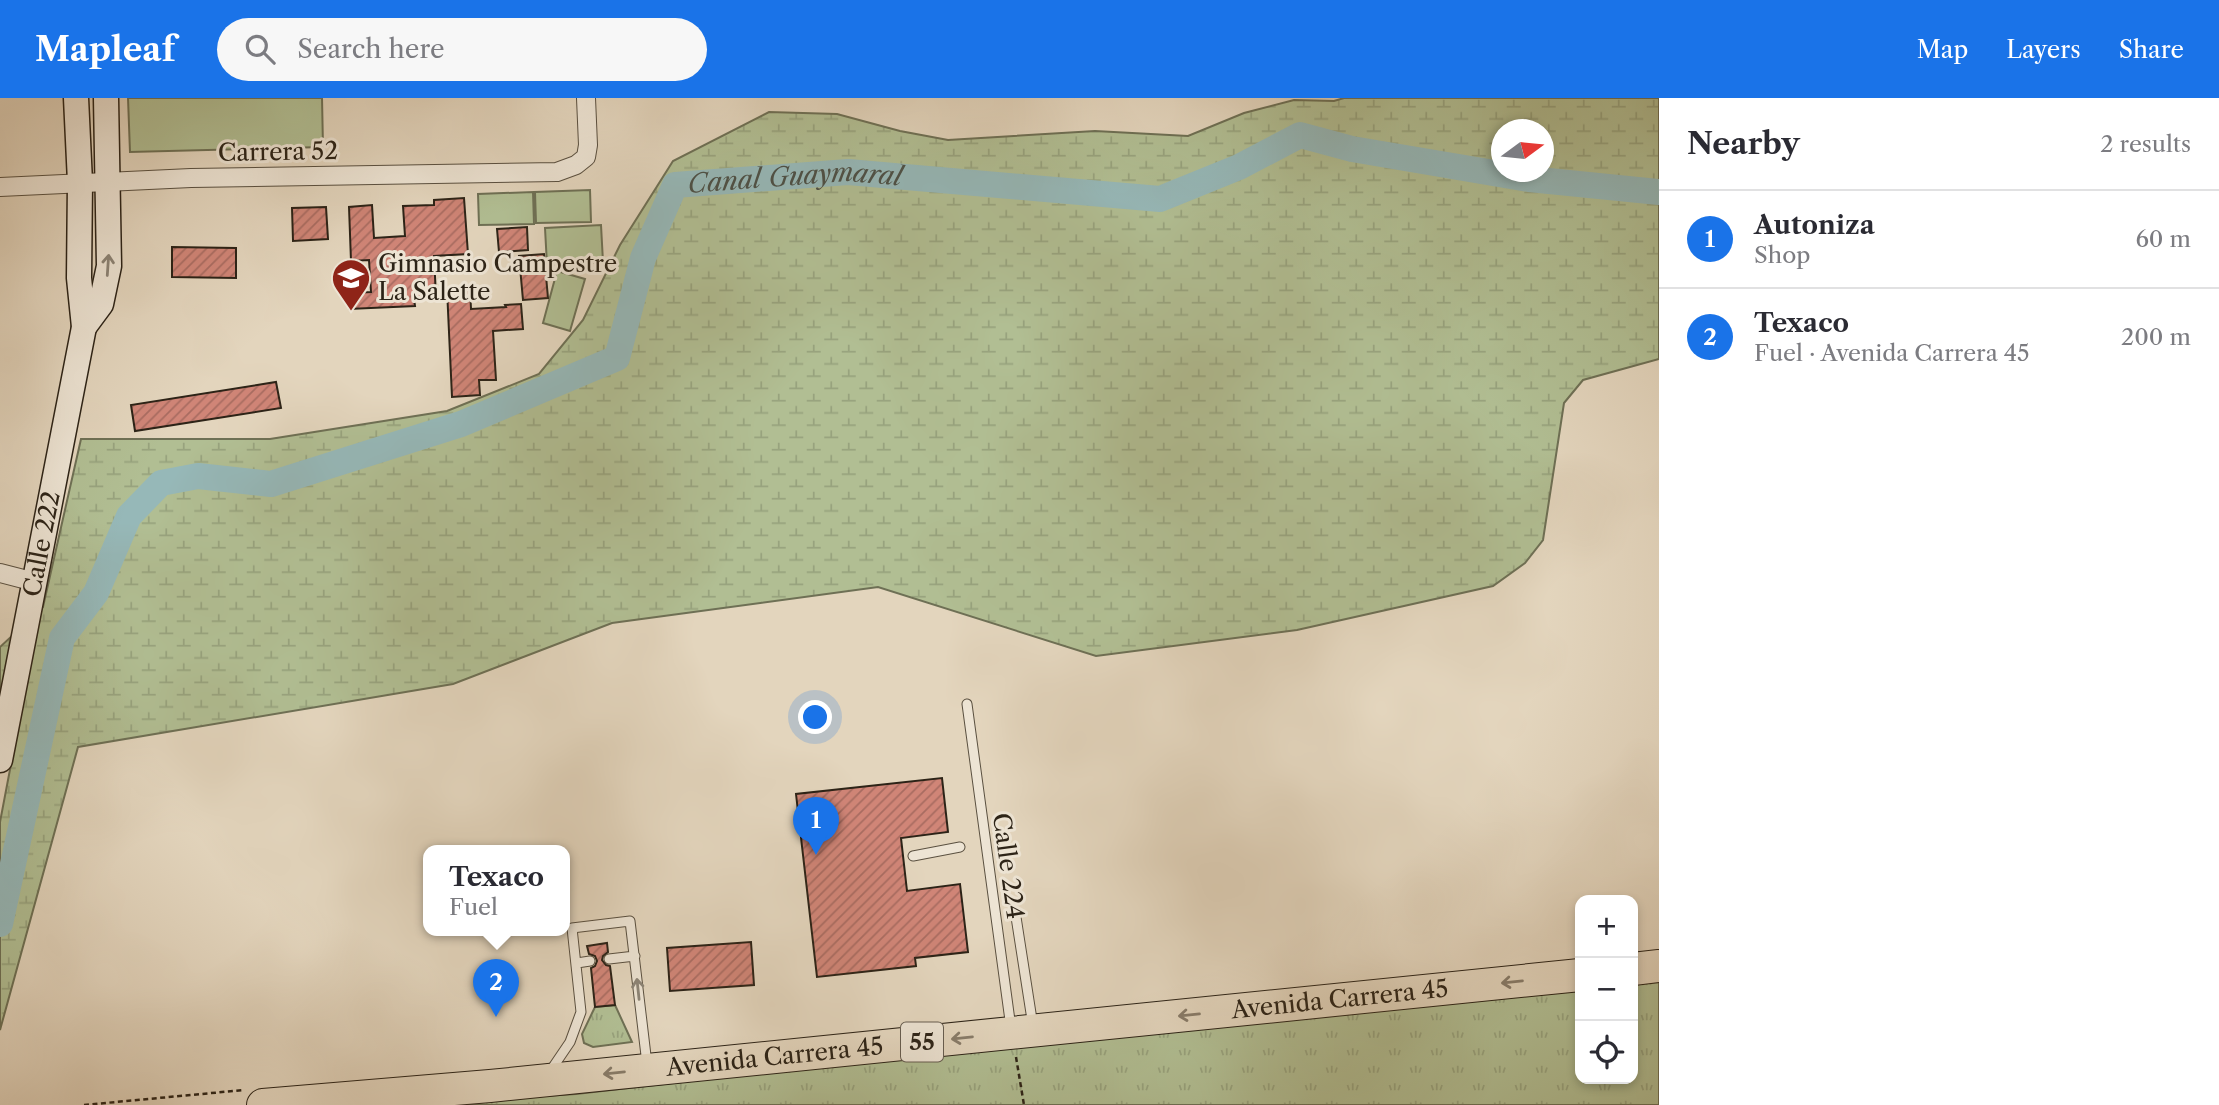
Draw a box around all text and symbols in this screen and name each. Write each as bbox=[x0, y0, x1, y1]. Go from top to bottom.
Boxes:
search box bbox=[217, 18, 707, 81]
text: Mapleaf bbox=[35, 29, 175, 70]
icon: search bbox=[241, 30, 279, 68]
text: Search here bbox=[297, 33, 445, 65]
text: Map bbox=[1917, 35, 1968, 64]
text: Layers bbox=[2006, 35, 2081, 64]
text: Share bbox=[2119, 35, 2184, 64]
north arrow bbox=[1491, 119, 1554, 182]
text: Nearby bbox=[1687, 125, 1800, 162]
text: 2 results bbox=[2100, 130, 2191, 158]
street label: Carrera 52 bbox=[218, 136, 338, 167]
water label: Canal Guaymaral bbox=[686, 156, 906, 200]
text: Autoniza bbox=[1754, 209, 1875, 241]
text: 1 bbox=[1705, 225, 1715, 253]
text: 60 m bbox=[2135, 225, 2191, 253]
text: Shop bbox=[1754, 241, 1810, 269]
place label: Gimnasio Campestre La Salette bbox=[378, 249, 617, 306]
one-way arrow bbox=[102, 254, 115, 277]
school or university icon: Gimnasio Campestre La Salette bbox=[330, 257, 372, 312]
text: Texaco bbox=[1754, 307, 1849, 339]
text: 2 bbox=[1703, 323, 1717, 351]
text: 200 m bbox=[2121, 323, 2191, 351]
text: Fuel · Avenida Carrera 45 bbox=[1754, 339, 2029, 367]
street label: Calle 222 bbox=[17, 489, 66, 599]
your location bbox=[798, 700, 832, 734]
pin: 1 bbox=[793, 797, 839, 855]
street label: Calle 224 bbox=[987, 811, 1030, 921]
popup bbox=[423, 845, 570, 936]
text: Texaco bbox=[449, 861, 544, 893]
text: Fuel bbox=[449, 893, 498, 921]
map controls bbox=[1575, 895, 1638, 1084]
button: + bbox=[1575, 895, 1638, 958]
button: − bbox=[1575, 958, 1638, 1021]
pin: 2 bbox=[473, 959, 519, 1017]
street label: Avenida Carrera 45 bbox=[1229, 973, 1450, 1025]
one-way arrow bbox=[1502, 975, 1524, 988]
one-way arrow bbox=[632, 978, 645, 1000]
one-way arrow bbox=[1178, 1009, 1200, 1022]
button: locate bbox=[1575, 1021, 1638, 1084]
road number: 55 bbox=[901, 1023, 943, 1062]
street label: Avenida Carrera 45 bbox=[664, 1031, 885, 1082]
one-way arrow bbox=[951, 1032, 974, 1045]
one-way arrow bbox=[603, 1067, 626, 1080]

